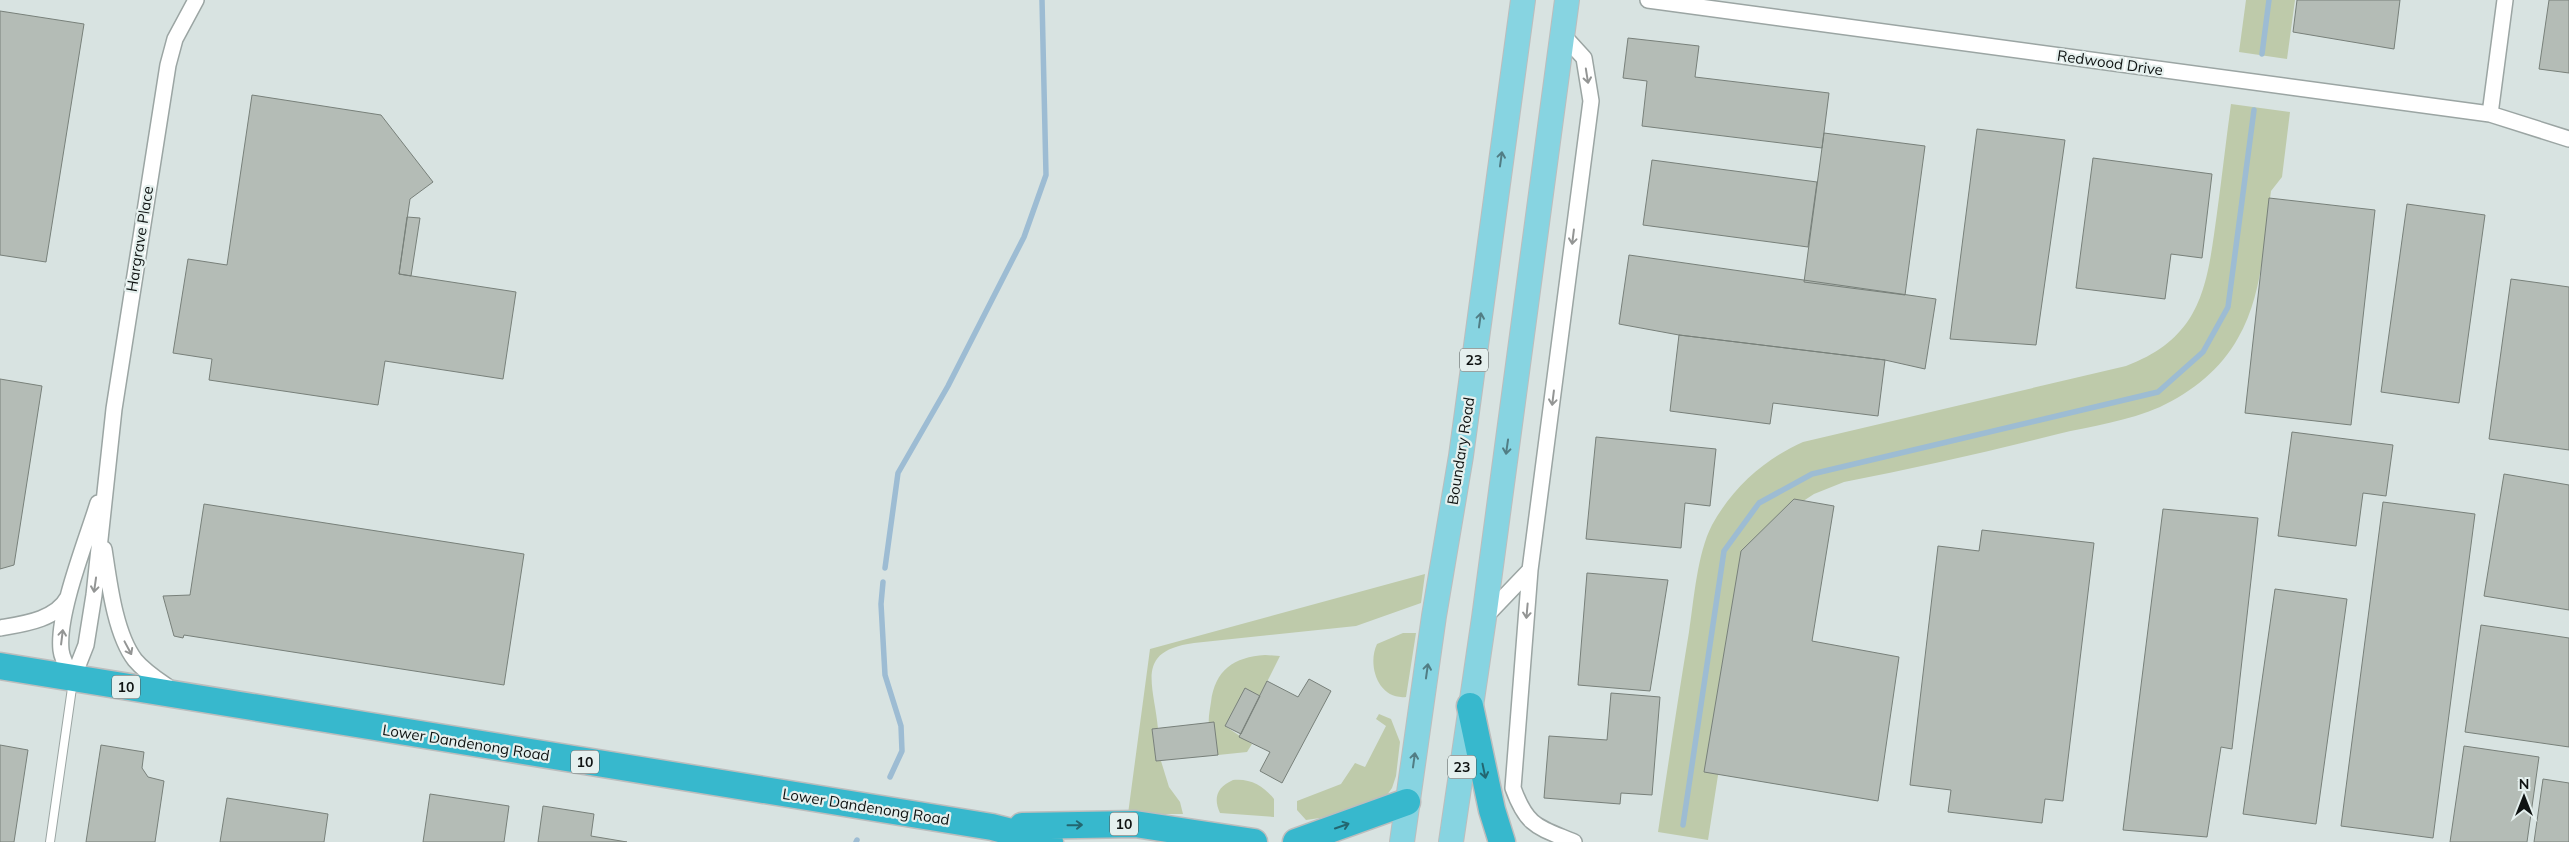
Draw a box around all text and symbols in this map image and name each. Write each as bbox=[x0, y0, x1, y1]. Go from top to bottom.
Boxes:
street label: Redwood Drive bbox=[2056, 46, 2164, 79]
one-way arrow bbox=[1582, 67, 1592, 83]
one-way arrow bbox=[1497, 151, 1507, 167]
street label: Hargrave Place bbox=[122, 185, 157, 293]
one-way arrow bbox=[1568, 228, 1578, 244]
one-way arrow bbox=[1475, 312, 1485, 328]
road number: 23 bbox=[1460, 348, 1488, 372]
one-way arrow bbox=[1548, 390, 1558, 406]
street label: Boundary Road bbox=[1443, 396, 1478, 506]
one-way arrow bbox=[1502, 439, 1512, 455]
one-way arrow bbox=[90, 577, 100, 593]
one-way arrow bbox=[1522, 603, 1532, 619]
one-way arrow bbox=[57, 629, 67, 645]
one-way arrow bbox=[124, 640, 133, 655]
one-way arrow bbox=[1422, 663, 1432, 679]
road number: 10 bbox=[112, 676, 140, 699]
street label: Lower Dandenong Road bbox=[381, 720, 551, 765]
road number: 10 bbox=[571, 750, 599, 774]
one-way arrow bbox=[1409, 753, 1419, 769]
road number: 23 bbox=[1448, 756, 1476, 779]
one-way arrow bbox=[1480, 762, 1489, 778]
north arrow bbox=[2499, 772, 2549, 822]
text: N bbox=[2519, 775, 2529, 793]
street label: Lower Dandenong Road bbox=[781, 784, 951, 829]
road number: 10 bbox=[1110, 812, 1138, 836]
one-way arrow bbox=[1067, 820, 1083, 830]
one-way arrow bbox=[1333, 821, 1349, 830]

